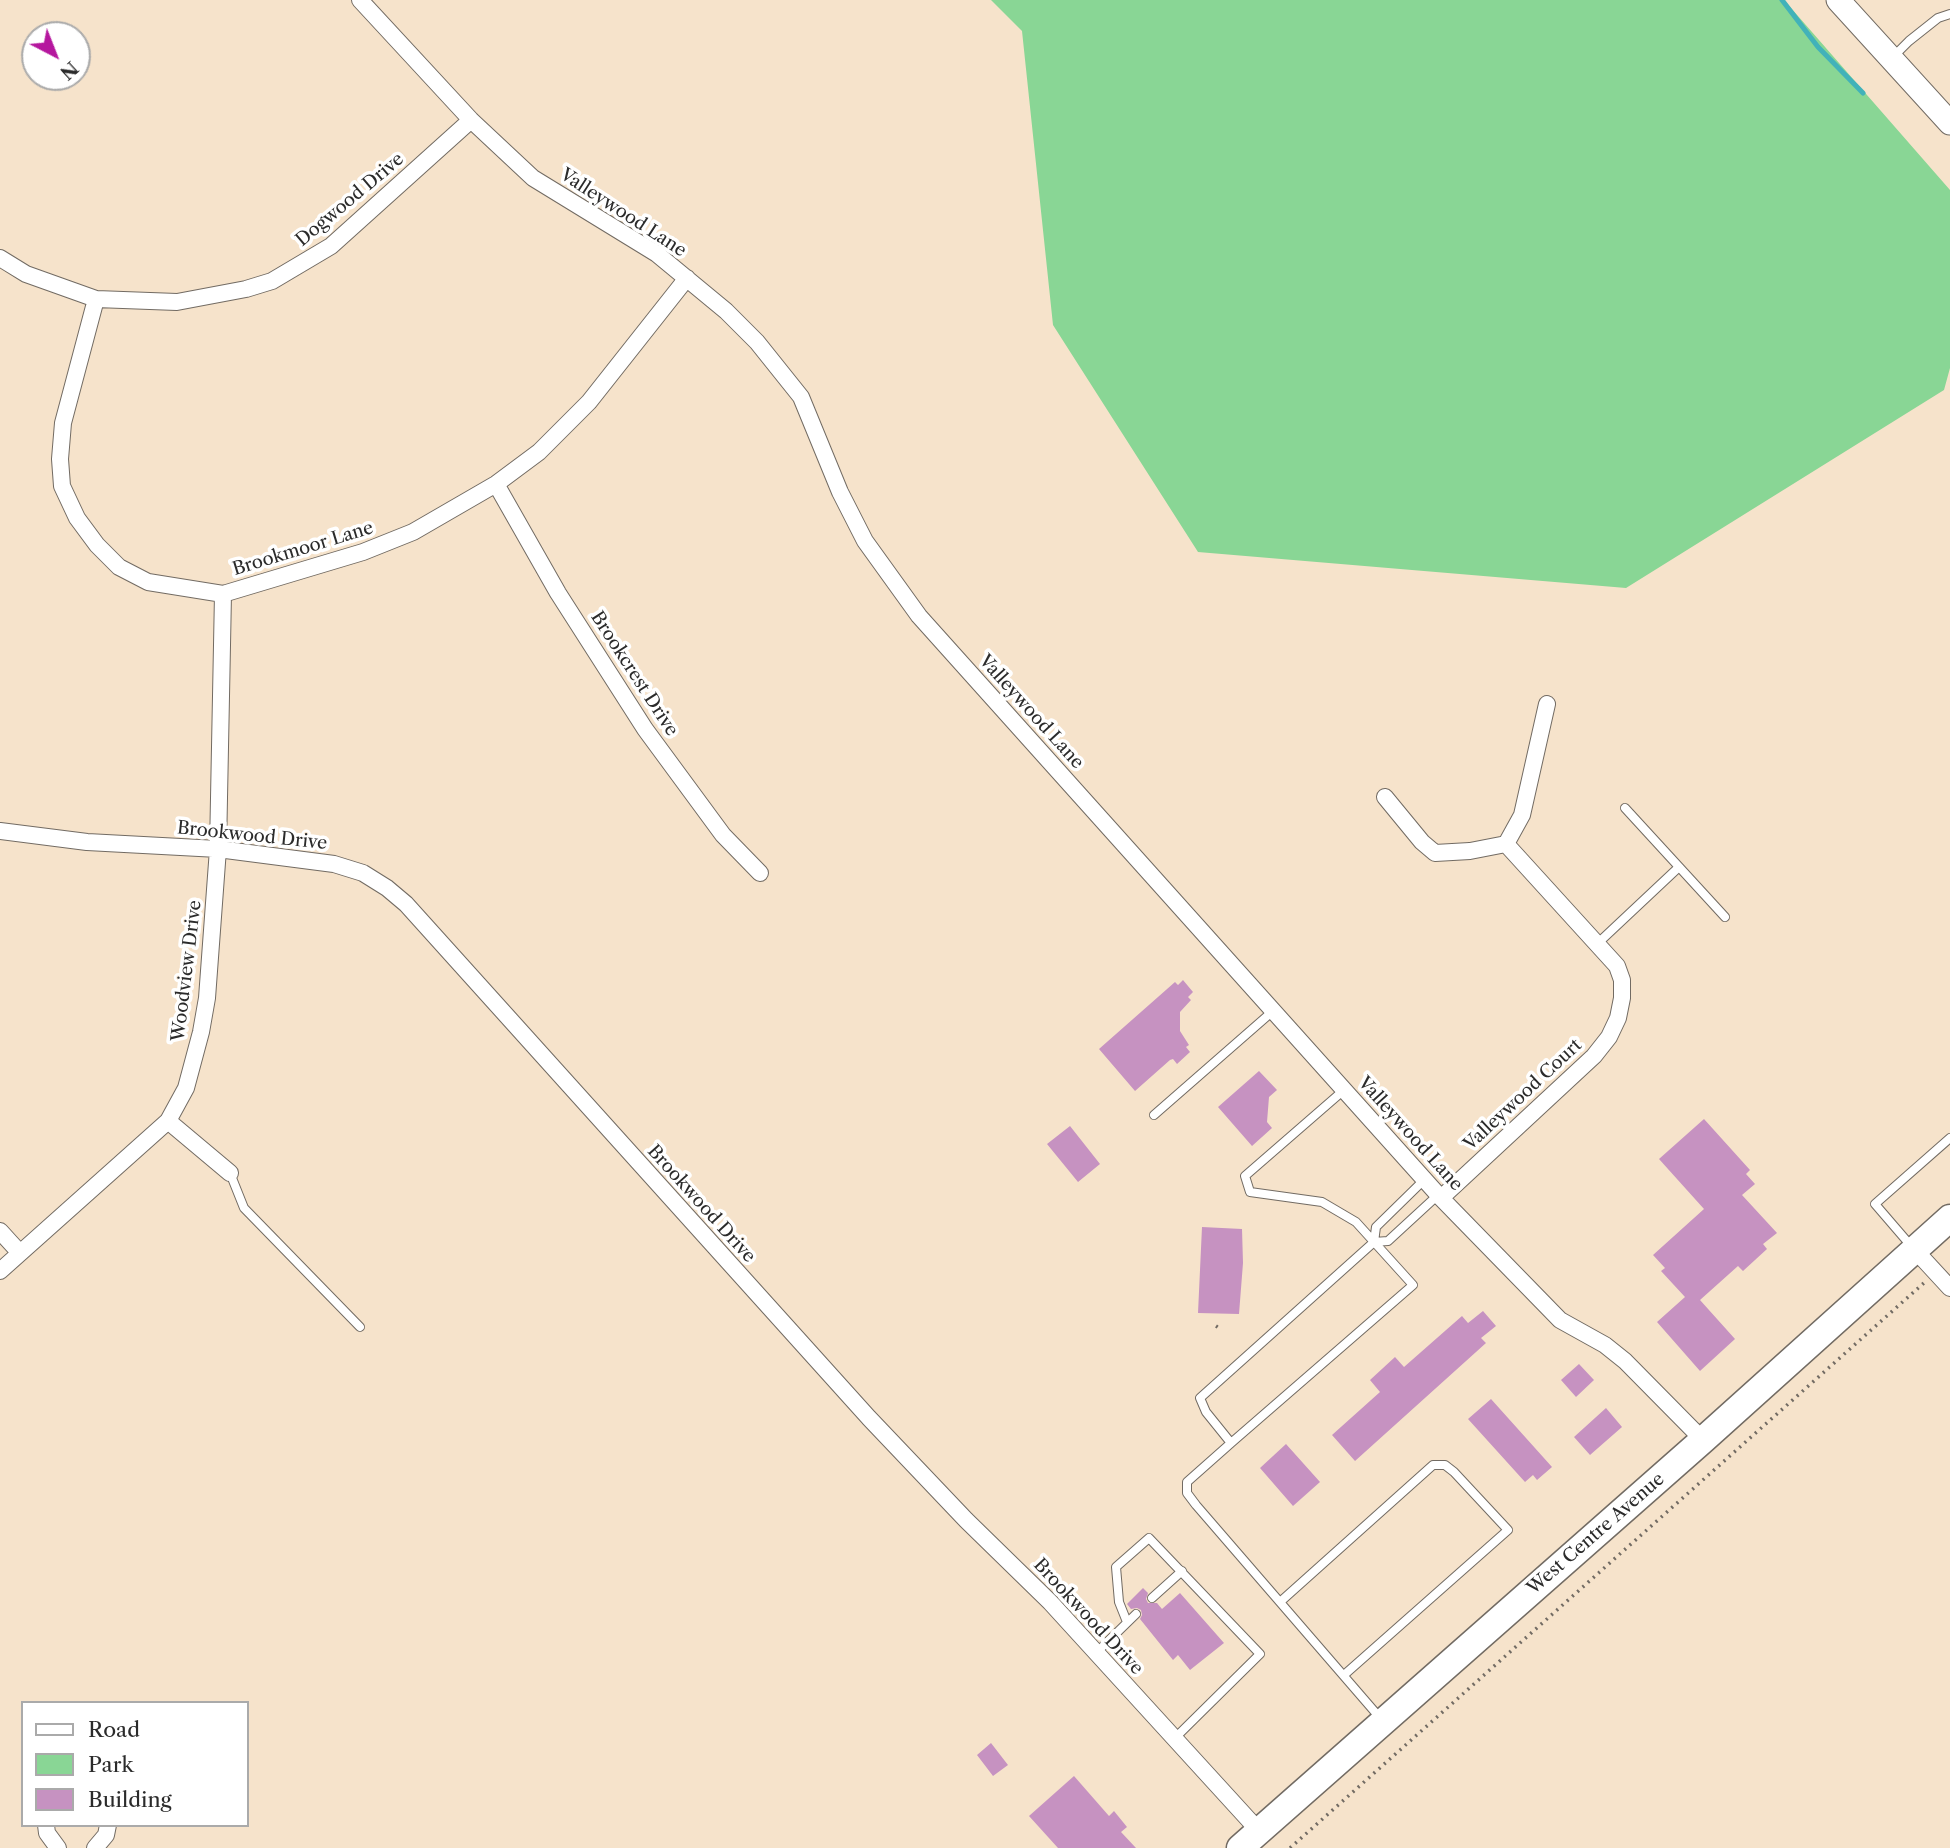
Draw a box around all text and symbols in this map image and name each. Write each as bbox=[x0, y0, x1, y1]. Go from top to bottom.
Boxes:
north arrow bbox=[21, 21, 91, 91]
text: N bbox=[55, 56, 83, 85]
street label: Dogwood Drive bbox=[292, 149, 408, 251]
street label: Valleywood Lane bbox=[556, 164, 690, 262]
street label: Brookmoor Lane bbox=[230, 517, 376, 581]
street label: Brookcrest Drive bbox=[586, 608, 682, 740]
street label: Valleywood Lane bbox=[974, 650, 1088, 774]
street label: Brookwood Drive bbox=[176, 817, 328, 855]
street label: Woodview Drive bbox=[168, 899, 206, 1043]
street label: Valleywood Court bbox=[1460, 1035, 1586, 1155]
street label: Valleywood Lane bbox=[1353, 1072, 1467, 1196]
street label: Brookwood Drive bbox=[642, 1141, 760, 1267]
street label: West Centre Avenue bbox=[1523, 1468, 1669, 1600]
street label: Brookwood Drive bbox=[1029, 1554, 1147, 1680]
legend bbox=[21, 1701, 248, 1827]
text: Road bbox=[88, 1717, 140, 1742]
text: Park bbox=[88, 1752, 134, 1777]
text: Building bbox=[88, 1787, 172, 1812]

